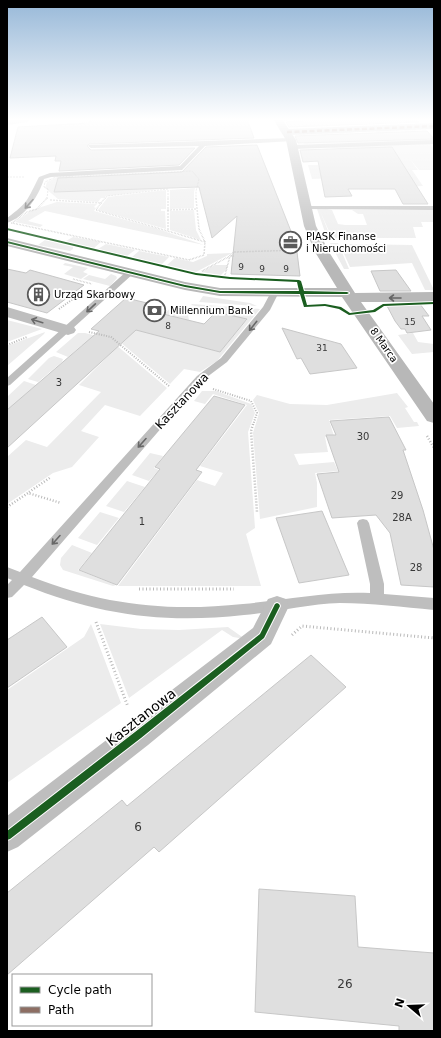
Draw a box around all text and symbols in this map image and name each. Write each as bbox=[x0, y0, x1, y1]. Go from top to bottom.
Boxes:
one-way arrow bbox=[24, 199, 33, 209]
office icon: PIASK Finanse i Nieruchomości bbox=[277, 229, 303, 255]
place label: PIASK Finanse i Nieruchomości bbox=[306, 231, 386, 254]
house number: 9 bbox=[238, 262, 244, 272]
house number: 9 bbox=[259, 264, 265, 274]
house number: 9 bbox=[283, 264, 289, 274]
building icon: Urząd Skarbowy bbox=[26, 281, 52, 307]
place label: Urząd Skarbowy bbox=[54, 289, 135, 300]
one-way arrow bbox=[389, 294, 402, 302]
bank icon: Millennium Bank bbox=[141, 297, 167, 323]
one-way arrow bbox=[86, 303, 96, 313]
place label: Millennium Bank bbox=[170, 305, 253, 316]
one-way arrow bbox=[31, 317, 44, 324]
house number: 15 bbox=[404, 317, 416, 327]
one-way arrow bbox=[248, 320, 257, 331]
house number: 8 bbox=[165, 321, 171, 331]
street label: 8 Marca bbox=[368, 326, 400, 364]
house number: 31 bbox=[316, 343, 328, 353]
street label: Kasztanowa bbox=[152, 370, 212, 432]
house number: 3 bbox=[56, 377, 62, 388]
house number: 30 bbox=[357, 431, 369, 442]
one-way arrow bbox=[138, 438, 147, 448]
house number: 29 bbox=[391, 490, 403, 501]
house number: 28A bbox=[392, 512, 412, 523]
house number: 1 bbox=[139, 516, 145, 527]
one-way arrow bbox=[52, 535, 61, 546]
house number: 28 bbox=[410, 562, 422, 573]
street label: Kasztanowa bbox=[103, 685, 179, 749]
house number: 6 bbox=[134, 820, 142, 834]
legend bbox=[12, 974, 152, 1026]
house number: 26 bbox=[337, 977, 353, 991]
text: Cycle path bbox=[48, 983, 112, 997]
north arrow bbox=[389, 986, 429, 1026]
text: N bbox=[392, 996, 408, 1009]
text: Path bbox=[48, 1003, 74, 1017]

